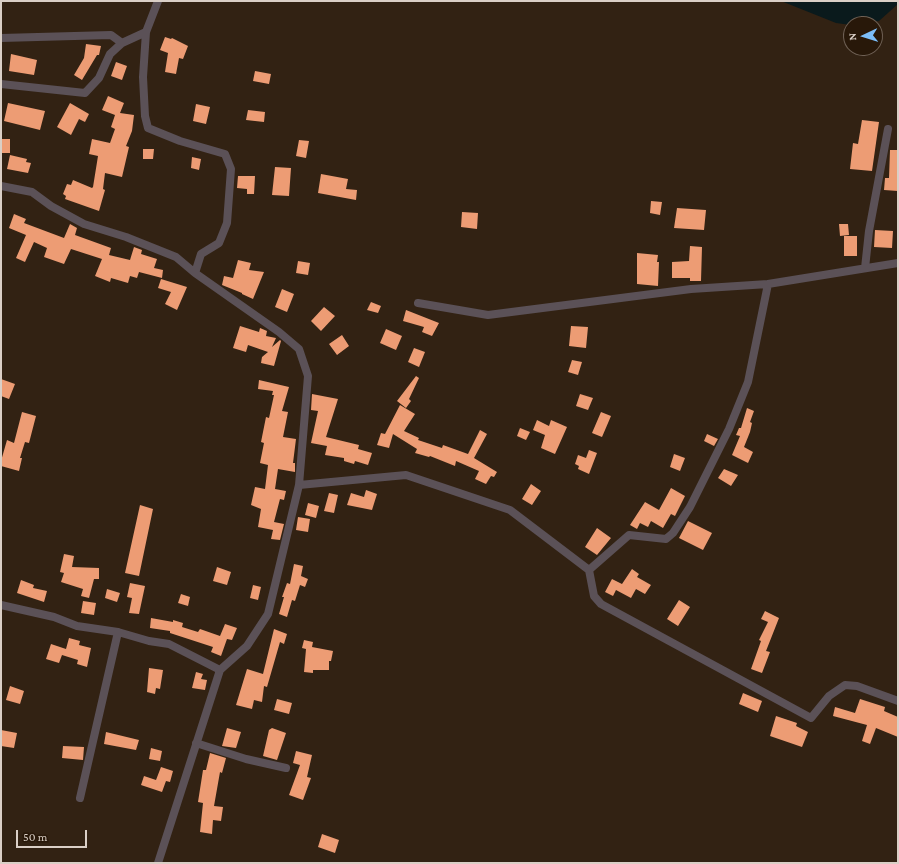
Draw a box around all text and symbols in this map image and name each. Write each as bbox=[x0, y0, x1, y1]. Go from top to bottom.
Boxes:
north arrow bbox=[843, 16, 883, 56]
text: N bbox=[846, 33, 858, 41]
scale bar bbox=[18, 822, 89, 848]
text: 50 m bbox=[23, 830, 47, 844]

